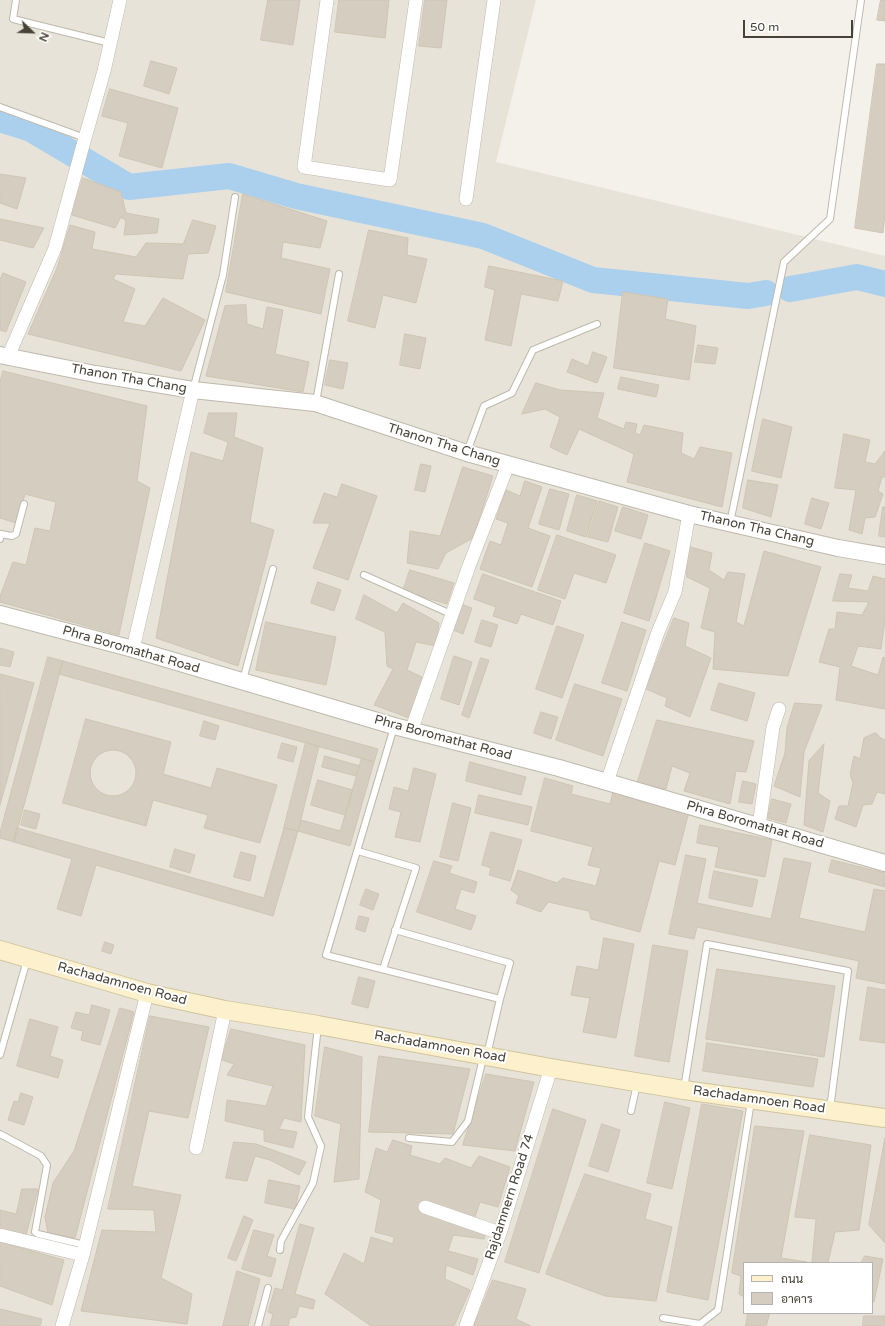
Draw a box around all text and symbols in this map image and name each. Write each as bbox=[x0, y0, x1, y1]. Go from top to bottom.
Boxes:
north arrow bbox=[12, 12, 52, 52]
scale bar bbox=[745, 12, 855, 38]
text: 50 m bbox=[750, 20, 779, 34]
text: N bbox=[36, 30, 51, 43]
street label: Thanon Tha Chang bbox=[70, 361, 188, 397]
street label: Thanon Tha Chang bbox=[386, 420, 502, 470]
street label: Thanon Tha Chang bbox=[698, 508, 816, 550]
street label: Phra Boromathat Road bbox=[61, 623, 201, 677]
street label: Phra Boromathat Road bbox=[372, 712, 514, 764]
street label: Phra Boromathat Road bbox=[685, 798, 825, 852]
street label: Rachadamnoen Road bbox=[56, 959, 188, 1009]
street label: Rachadamnoen Road bbox=[373, 1028, 507, 1066]
street label: Rachadamnoen Road bbox=[692, 1083, 826, 1117]
street label: Rajdamnern Road 74 bbox=[482, 1132, 538, 1262]
legend bbox=[743, 1262, 873, 1314]
text: ถนน bbox=[781, 1272, 803, 1286]
text: อาคาร bbox=[781, 1292, 813, 1306]

